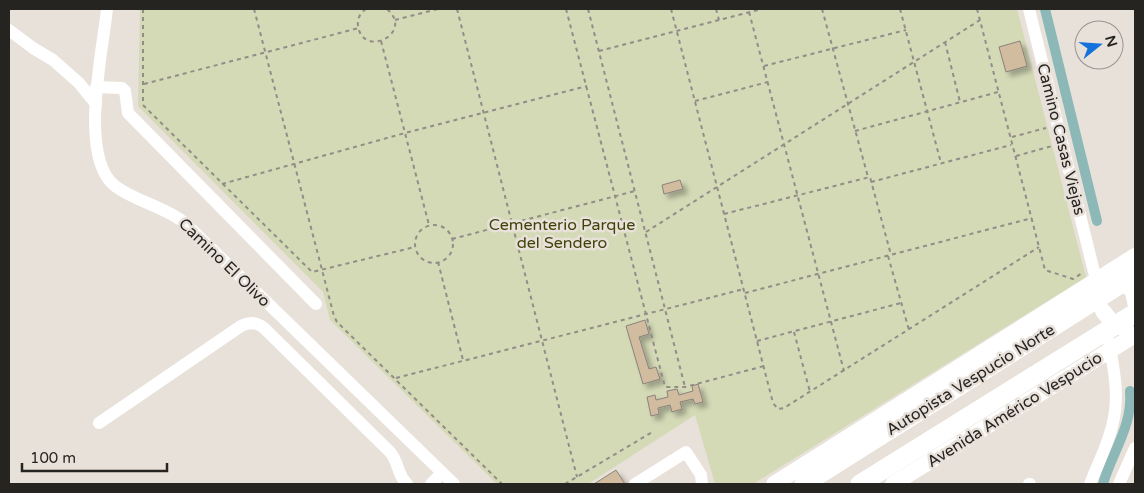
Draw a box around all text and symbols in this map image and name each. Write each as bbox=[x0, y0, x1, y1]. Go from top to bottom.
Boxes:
north arrow bbox=[1074, 20, 1124, 70]
text: N bbox=[1101, 33, 1121, 49]
street label: Camino Casas Viejas bbox=[1032, 61, 1090, 217]
street label: Camino El Olivo bbox=[174, 214, 274, 311]
park label: Cementerio Parque del Sendero bbox=[489, 215, 635, 253]
street label: Autopista Vespucio Norte bbox=[883, 320, 1058, 440]
street label: Avenida Américo Vespucio bbox=[923, 348, 1106, 472]
scale bar bbox=[22, 440, 168, 472]
text: 100 m bbox=[30, 449, 76, 467]

